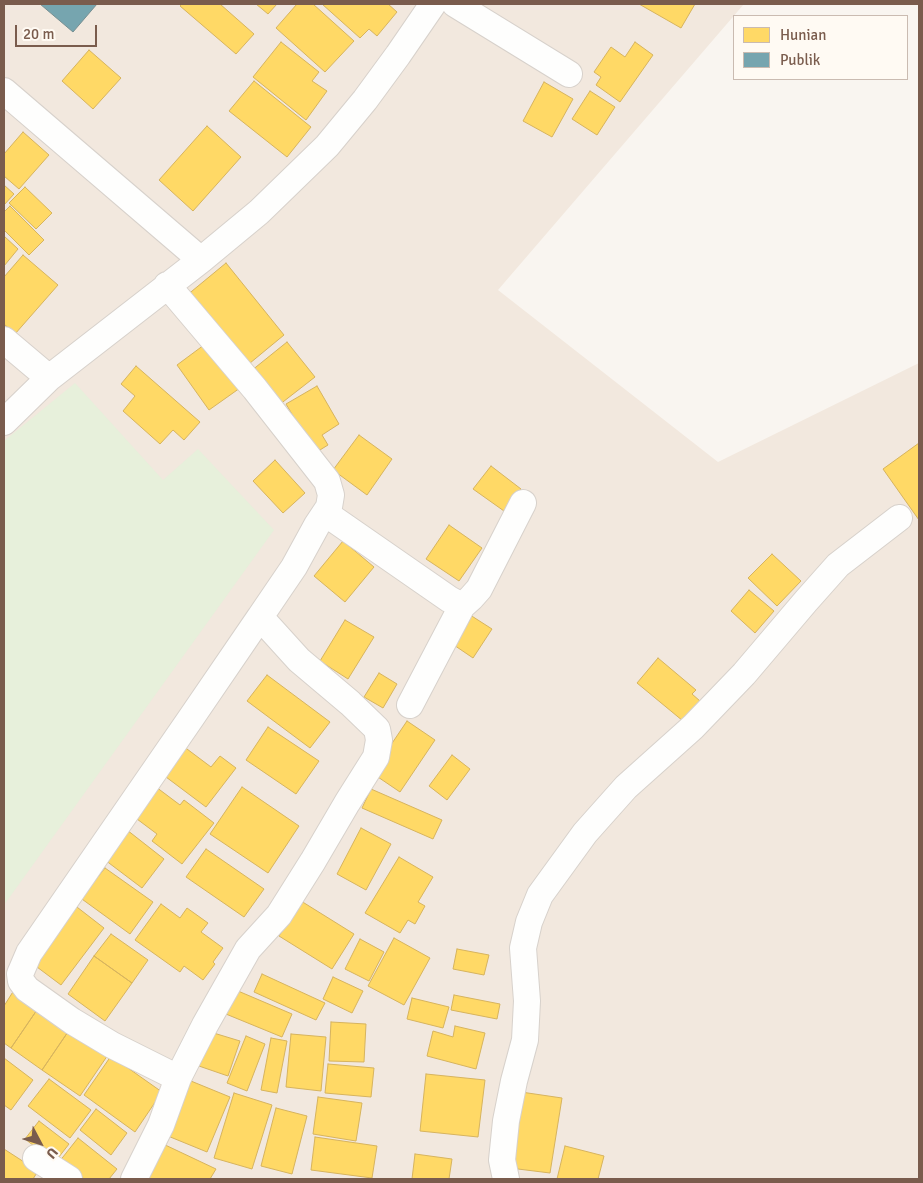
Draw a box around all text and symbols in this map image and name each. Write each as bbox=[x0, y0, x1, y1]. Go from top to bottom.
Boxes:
scale bar bbox=[18, 15, 100, 47]
legend bbox=[733, 15, 908, 80]
text: 20 m bbox=[23, 25, 54, 43]
text: Hunian bbox=[780, 26, 826, 44]
text: Publik bbox=[780, 51, 820, 69]
north arrow bbox=[15, 1118, 65, 1168]
text: U bbox=[42, 1144, 61, 1162]

